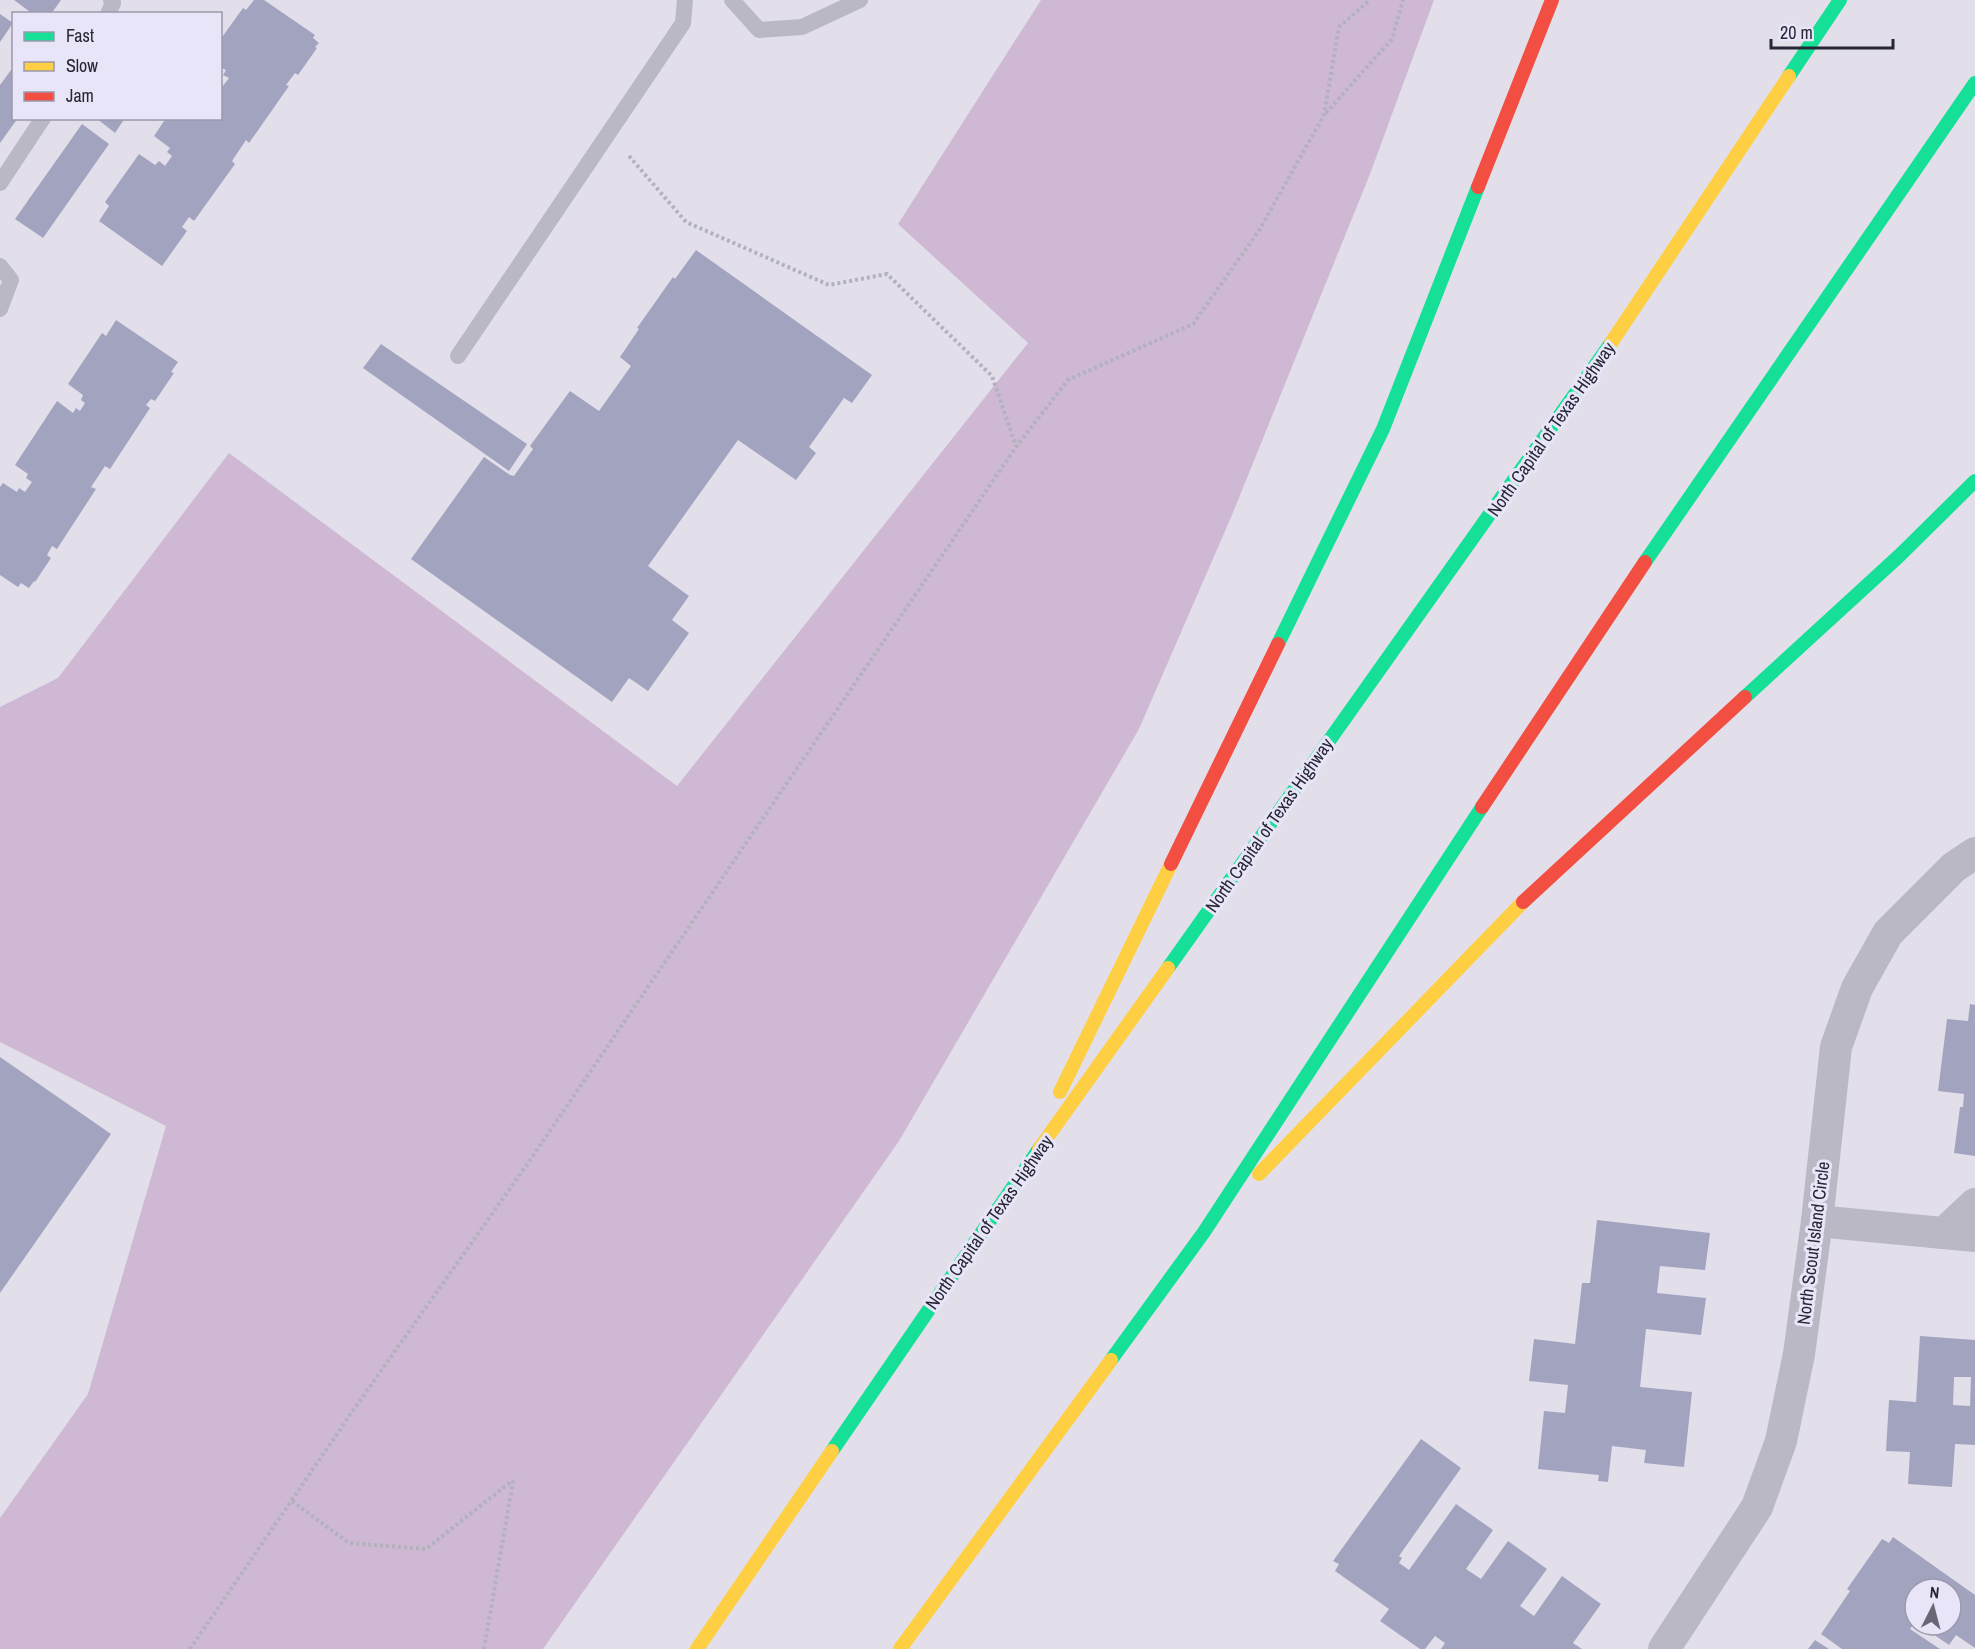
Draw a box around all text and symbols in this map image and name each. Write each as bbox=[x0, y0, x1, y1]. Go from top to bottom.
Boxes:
legend bbox=[12, 12, 222, 120]
scale bar bbox=[1771, 12, 1892, 50]
text: 20 m bbox=[1780, 20, 1813, 45]
text: Fast bbox=[66, 23, 94, 48]
text: Slow bbox=[66, 53, 98, 78]
text: Jam bbox=[66, 83, 94, 108]
street label: North Capital of Texas Highway bbox=[1481, 336, 1621, 521]
street label: North Capital of Texas Highway bbox=[1199, 732, 1339, 917]
street label: North Capital of Texas Highway bbox=[919, 1129, 1059, 1314]
street label: North Scout Island Circle bbox=[1791, 1160, 1835, 1326]
north arrow bbox=[1903, 1577, 1963, 1637]
text: N bbox=[1929, 1581, 1940, 1604]

